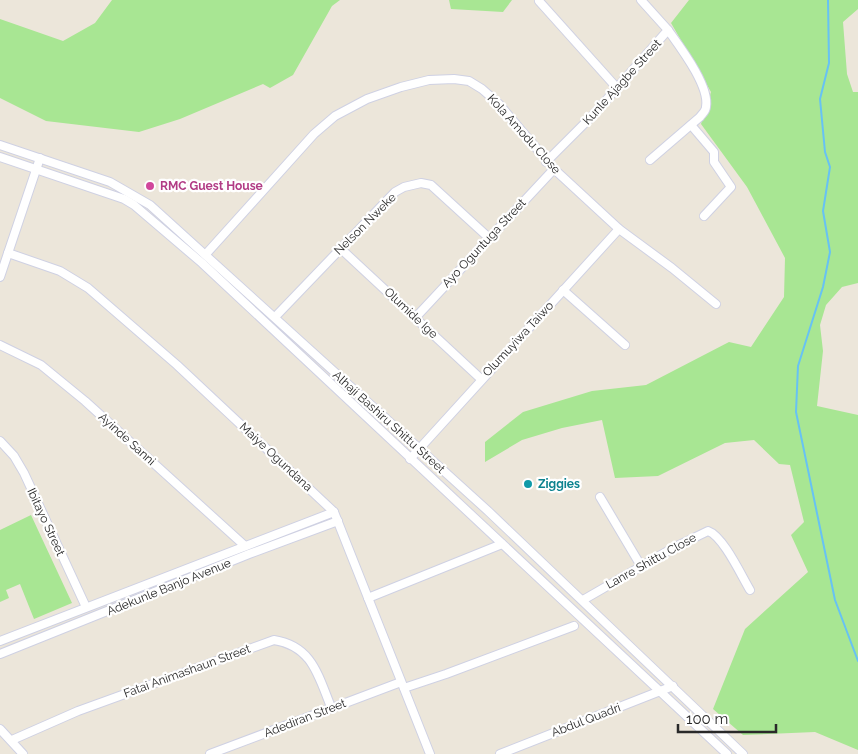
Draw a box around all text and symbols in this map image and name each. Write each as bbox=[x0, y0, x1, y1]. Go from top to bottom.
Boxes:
street label: Kunle Ajagbe Street bbox=[580, 36, 664, 128]
street label: Kola Amodu Close bbox=[485, 91, 563, 177]
place label: RMC Guest House bbox=[160, 179, 263, 193]
marker: RMC Guest House bbox=[144, 180, 156, 192]
street label: Nelson Nweke bbox=[331, 190, 399, 258]
street label: Ayo Oguntuga Street bbox=[439, 196, 529, 290]
street label: Olumide Ige bbox=[381, 285, 441, 341]
street label: Olumuyiwa Taiwo bbox=[480, 299, 556, 379]
street label: Alhaji Bashiru Shittu Street bbox=[330, 368, 448, 476]
street label: Ayinde Sanni bbox=[96, 410, 158, 468]
street label: Maiye Ogundana bbox=[237, 420, 315, 494]
place label: Ziggies bbox=[538, 477, 580, 491]
marker: Ziggies bbox=[522, 478, 534, 490]
street label: Ibitayo Street bbox=[24, 486, 68, 558]
street label: Lanre Shittu Close bbox=[603, 530, 699, 592]
street label: Adekunle Banjo Avenue bbox=[105, 556, 233, 618]
street label: Fatai Animashaun Street bbox=[122, 642, 252, 700]
street label: Adediran Street bbox=[262, 696, 348, 740]
street label: Abdul Quadri bbox=[549, 700, 623, 740]
scale bar bbox=[678, 702, 776, 734]
text: 100 m bbox=[686, 710, 728, 728]

